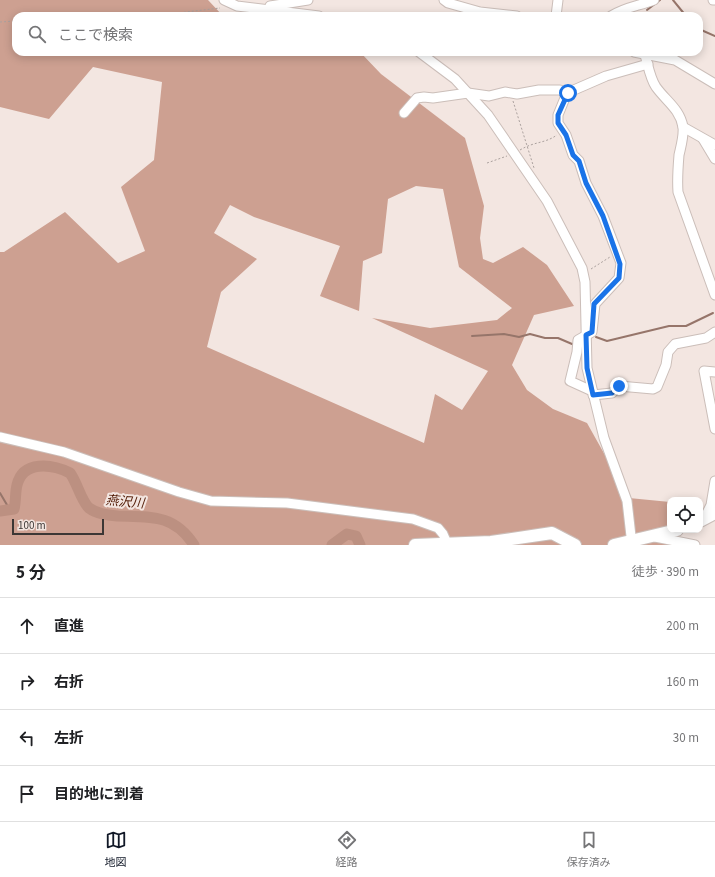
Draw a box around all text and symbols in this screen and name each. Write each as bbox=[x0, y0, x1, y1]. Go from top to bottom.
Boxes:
search box bbox=[12, 12, 703, 56]
icon: search bbox=[26, 23, 48, 45]
text: ここで検索 bbox=[58, 25, 133, 46]
route start bbox=[559, 84, 577, 102]
route end bbox=[610, 377, 628, 395]
water label: 燕沢川 bbox=[105, 491, 147, 513]
map controls bbox=[667, 497, 703, 533]
button: locate bbox=[667, 497, 703, 533]
scale bar bbox=[12, 517, 104, 536]
text: 100 m bbox=[18, 518, 46, 533]
text: 5 分 bbox=[16, 561, 45, 585]
text: 徒歩 · 390 m bbox=[632, 563, 699, 581]
icon: ahead bbox=[16, 615, 38, 637]
text: 直進 bbox=[54, 616, 84, 637]
text: 200 m bbox=[666, 617, 699, 635]
icon: right bbox=[16, 671, 38, 693]
text: 右折 bbox=[54, 672, 84, 693]
text: 160 m bbox=[666, 673, 699, 691]
icon: left bbox=[16, 727, 38, 749]
text: 左折 bbox=[54, 728, 84, 749]
text: 30 m bbox=[673, 729, 699, 747]
icon: arrive bbox=[16, 783, 38, 805]
text: 目的地に到着 bbox=[54, 784, 144, 805]
tab: 地図 bbox=[105, 829, 127, 870]
tab: 経路 bbox=[336, 829, 358, 870]
tab: 保存済み bbox=[567, 829, 611, 870]

